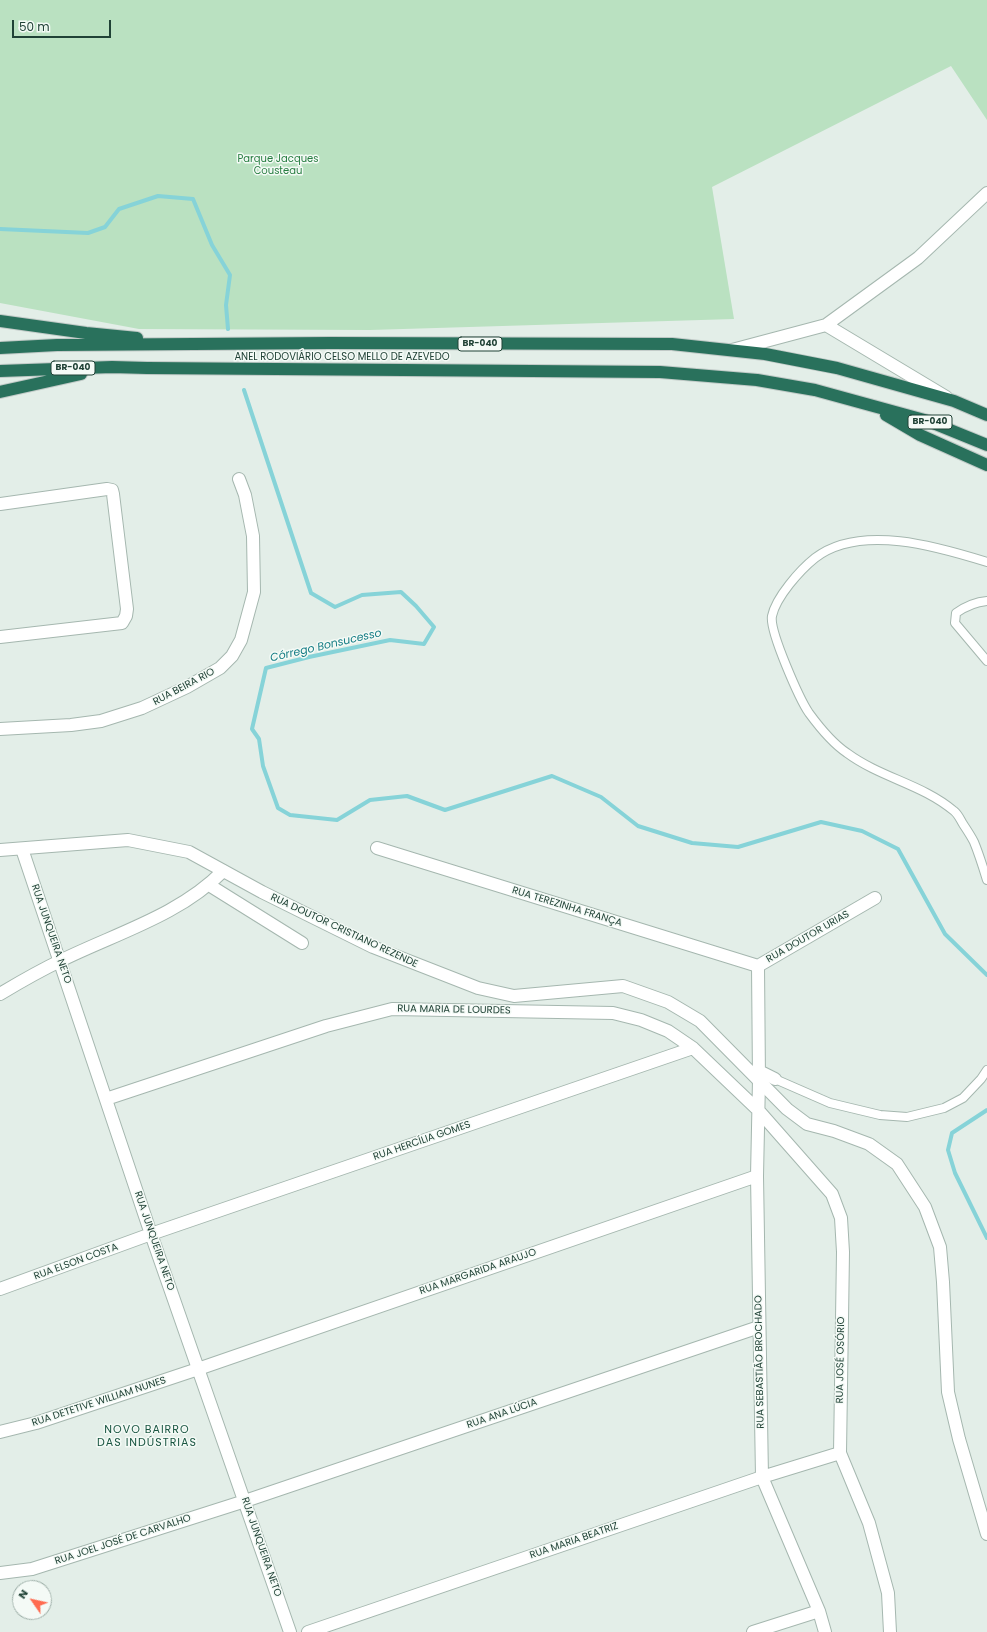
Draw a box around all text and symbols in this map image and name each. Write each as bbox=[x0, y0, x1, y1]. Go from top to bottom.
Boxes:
scale bar bbox=[14, 12, 113, 38]
text: 50 m bbox=[19, 18, 50, 35]
park label: Parque Jacques Cousteau bbox=[237, 153, 319, 176]
road number: BR-040 bbox=[458, 337, 502, 351]
street label: ANEL RODOVIÁRIO CELSO MELLO DE AZEVEDO bbox=[234, 351, 450, 363]
road number: BR-040 bbox=[51, 361, 95, 375]
road number: BR-040 bbox=[908, 415, 952, 429]
water label: Córrego Bonsucesso bbox=[269, 627, 383, 665]
street label: RUA BEIRA RIO bbox=[151, 666, 217, 708]
street label: RUA JUNQUEIRA NETO bbox=[28, 883, 74, 985]
street label: RUA TEREZINHA FRANÇA bbox=[510, 885, 624, 929]
street label: RUA DOUTOR CRISTIANO REZENDE bbox=[268, 891, 420, 971]
street label: RUA DOUTOR URIAS bbox=[764, 908, 852, 966]
street label: RUA MARIA DE LOURDES bbox=[397, 1003, 511, 1017]
street label: RUA HERCÍLIA GOMES bbox=[372, 1119, 472, 1163]
street label: RUA JUNQUEIRA NETO bbox=[131, 1190, 177, 1292]
street label: RUA ELSON COSTA bbox=[32, 1241, 120, 1283]
street label: RUA MARGARIDA ARAUJO bbox=[418, 1246, 538, 1298]
street label: RUA SEBASTIÃO BROCHADO bbox=[753, 1295, 767, 1429]
street label: RUA JOSÉ OSÓRIO bbox=[834, 1316, 848, 1404]
street label: RUA DETETIVE WILLIAM NUNES bbox=[30, 1375, 168, 1429]
street label: RUA ANA LÚCIA bbox=[465, 1396, 539, 1432]
district label: NOVO BAIRRO DAS INDÚSTRIAS bbox=[97, 1423, 197, 1449]
street label: RUA JUNQUEIRA NETO bbox=[238, 1496, 284, 1598]
street label: RUA JOEL JOSÉ DE CARVALHO bbox=[53, 1512, 193, 1568]
street label: RUA MARIA BEATRIZ bbox=[528, 1520, 620, 1562]
north arrow bbox=[12, 1580, 52, 1620]
text: N bbox=[14, 1586, 32, 1602]

